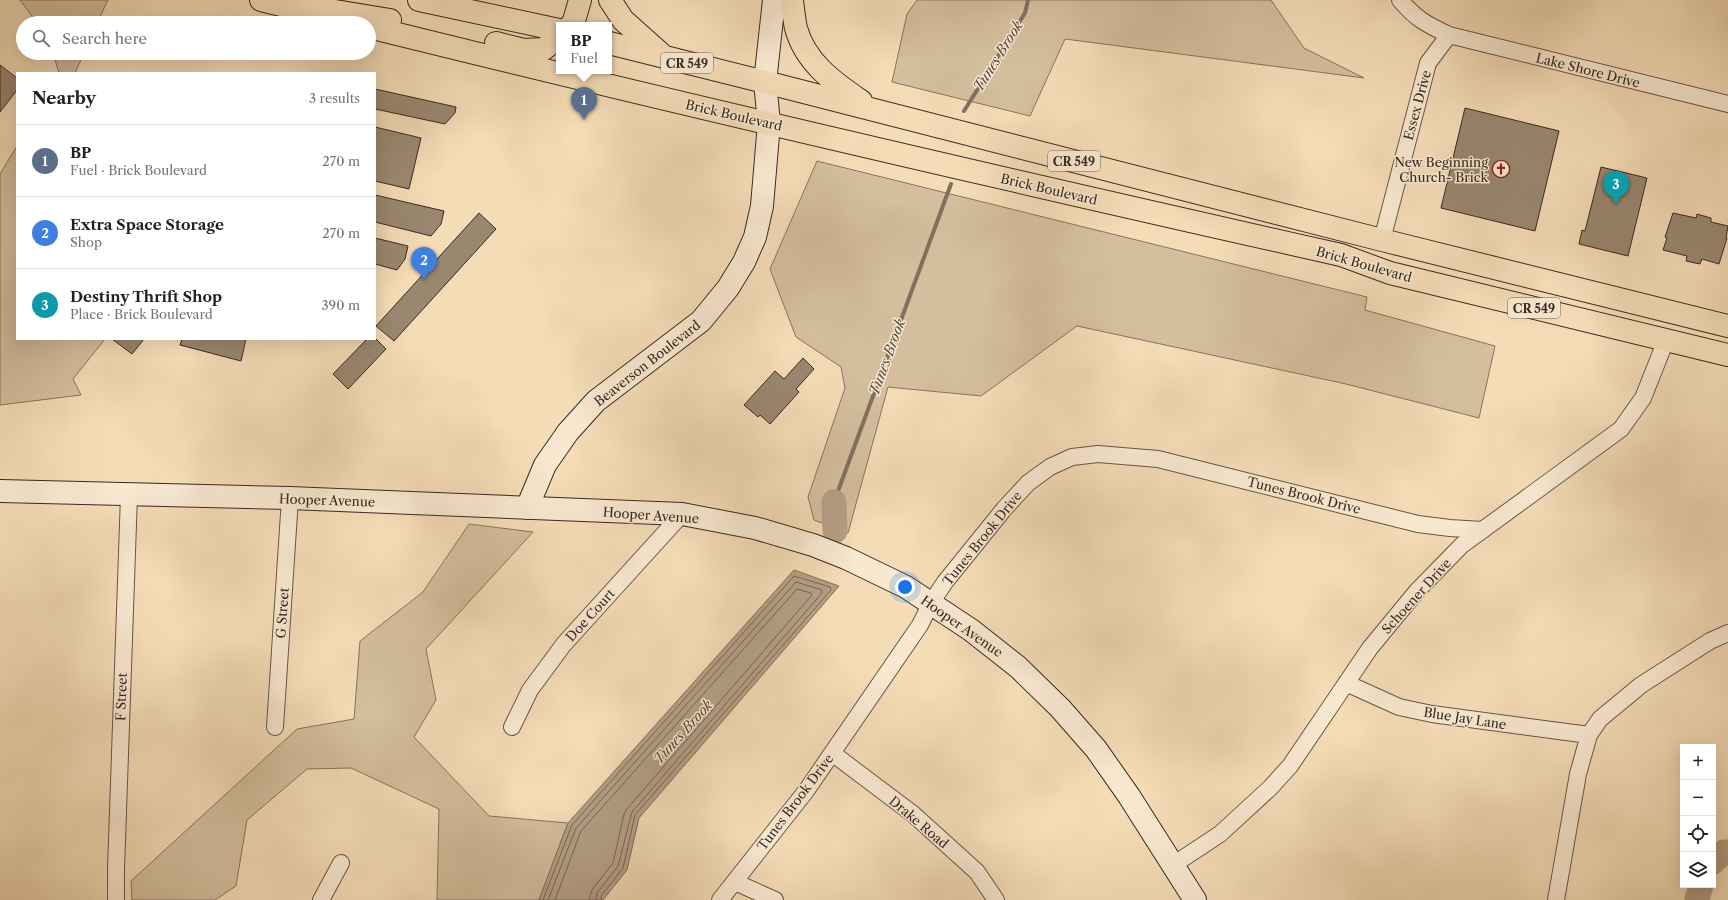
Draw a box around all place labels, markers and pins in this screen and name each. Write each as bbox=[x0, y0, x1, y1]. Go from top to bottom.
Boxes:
pin: 1 bbox=[571, 87, 597, 120]
place label: New Beginning Church- Brick bbox=[1394, 154, 1488, 185]
church icon: New Beginning Church- Brick bbox=[1491, 159, 1511, 179]
pin: 3 bbox=[1603, 171, 1629, 204]
pin: 2 bbox=[411, 247, 437, 280]

